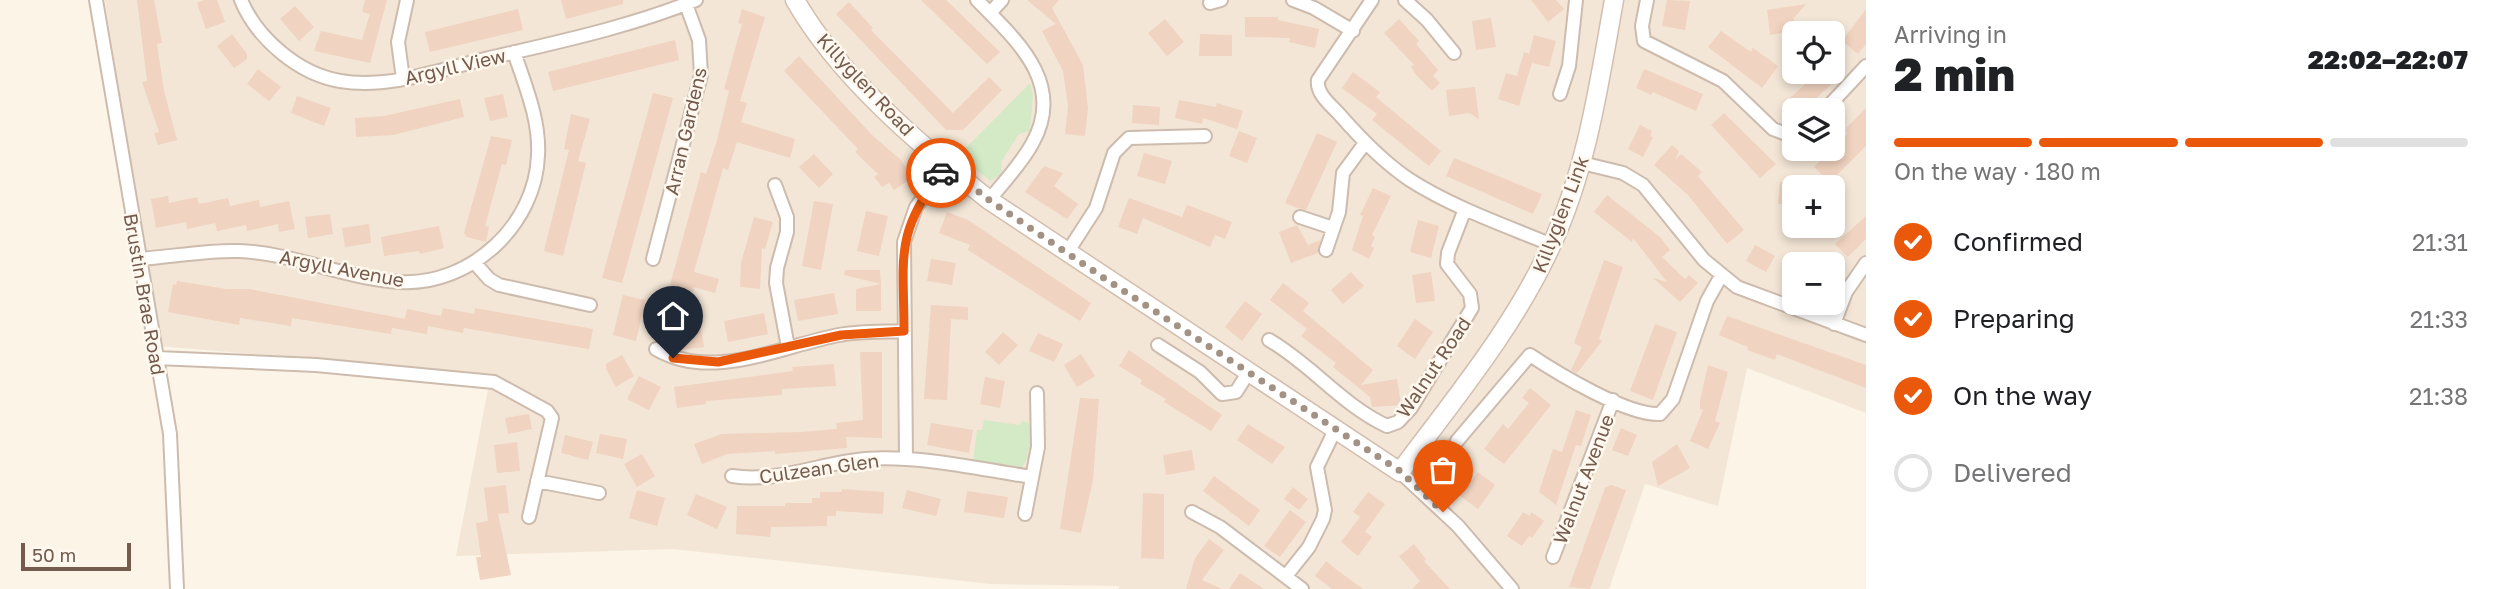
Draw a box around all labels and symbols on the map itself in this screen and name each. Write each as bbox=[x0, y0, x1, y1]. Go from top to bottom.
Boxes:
street label: Killyglen Road bbox=[813, 28, 919, 140]
street label: Argyll View bbox=[402, 43, 508, 89]
street label: Arran Gardens bbox=[659, 65, 711, 197]
courier bbox=[906, 138, 976, 208]
street label: Killyglen Link bbox=[1527, 152, 1593, 276]
street label: Brustin Brae Road bbox=[119, 211, 171, 377]
street label: Argyll Avenue bbox=[278, 245, 406, 291]
pin bbox=[643, 286, 703, 358]
street label: Walnut Road bbox=[1391, 312, 1475, 422]
street label: Walnut Avenue bbox=[1548, 411, 1618, 547]
pin bbox=[1413, 440, 1473, 512]
street label: Culzean Glen bbox=[758, 448, 880, 488]
scale bar bbox=[21, 540, 131, 572]

